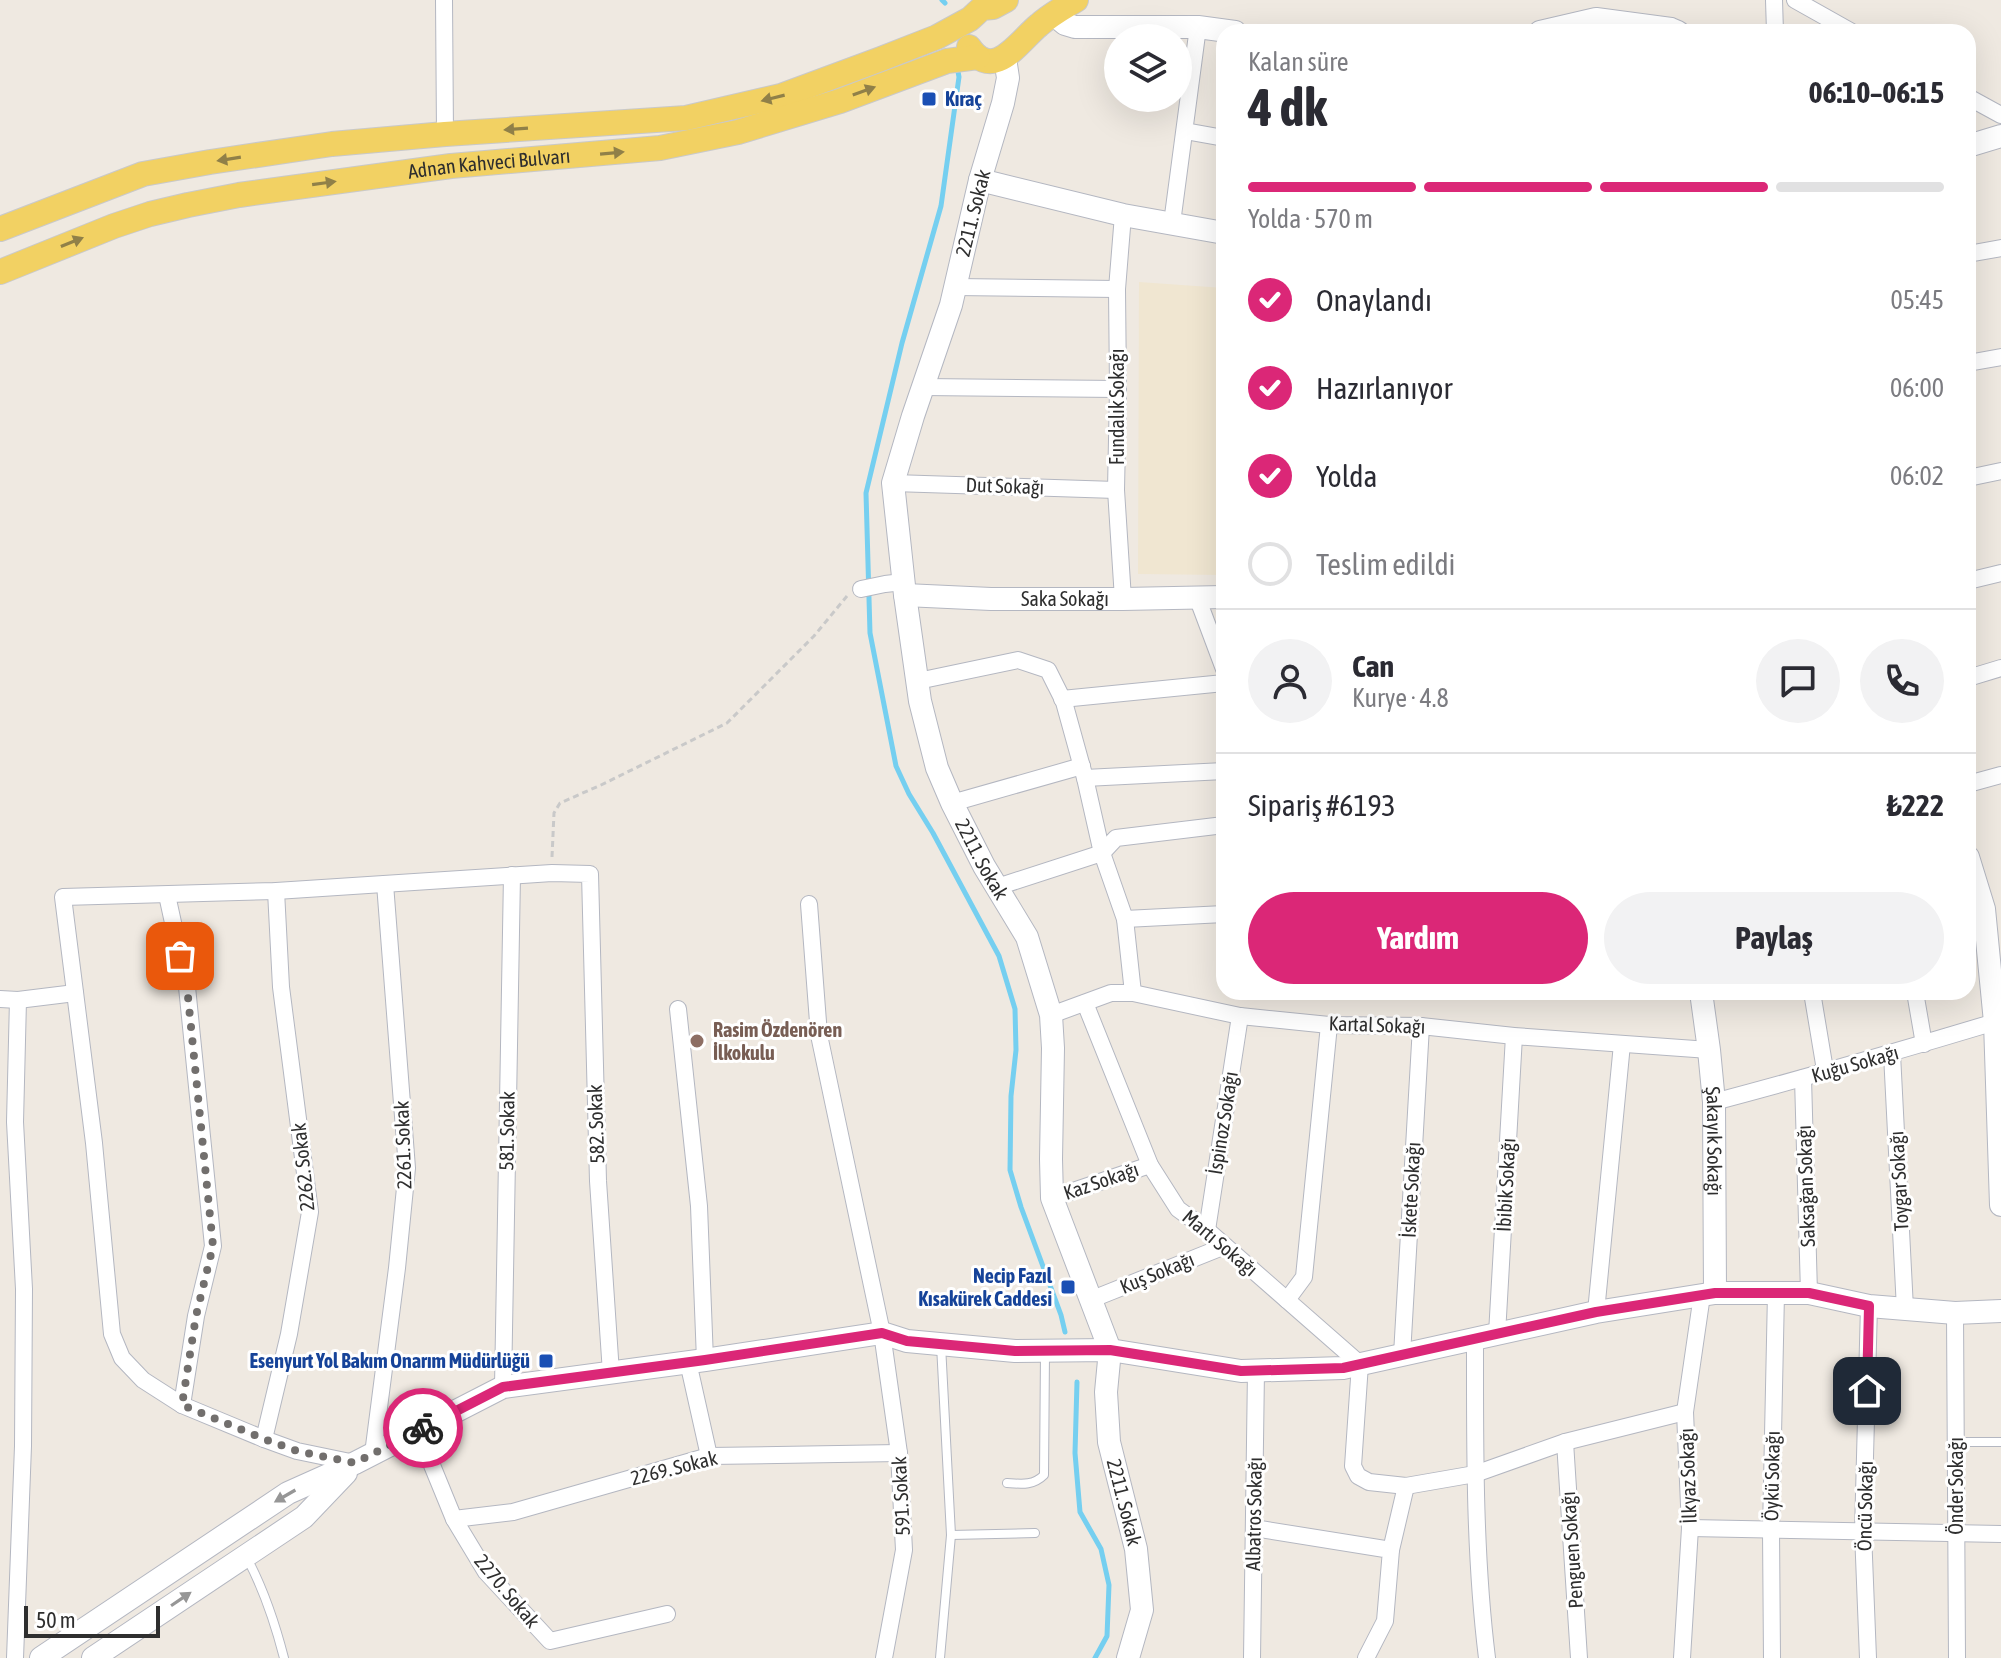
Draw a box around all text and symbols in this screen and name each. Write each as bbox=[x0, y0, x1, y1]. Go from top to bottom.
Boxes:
map controls bbox=[1104, 24, 1192, 112]
button: layers bbox=[1104, 24, 1192, 112]
text: Kalan süre bbox=[1248, 47, 1349, 77]
text: 06:10–06:15 bbox=[1809, 75, 1944, 109]
text: 4 dk bbox=[1248, 77, 1327, 137]
one-way arrow bbox=[852, 85, 876, 97]
place label: Kıraç bbox=[945, 87, 982, 110]
marker: Kıraç bbox=[920, 90, 938, 108]
one-way arrow bbox=[760, 92, 785, 104]
one-way arrow bbox=[503, 123, 528, 136]
street label: Adnan Kahveci Bulvarı bbox=[406, 144, 571, 183]
one-way arrow bbox=[600, 146, 625, 159]
one-way arrow bbox=[216, 153, 241, 166]
street label: 2211. Sokak bbox=[951, 167, 994, 259]
one-way arrow bbox=[312, 176, 337, 189]
text: Yolda · 570 m bbox=[1248, 204, 1373, 234]
one-way arrow bbox=[60, 236, 84, 249]
icon: check bbox=[1248, 278, 1292, 322]
text: Onaylandı bbox=[1316, 283, 1432, 317]
text: 05:45 bbox=[1890, 285, 1944, 315]
street label: Fundalık Sokağı bbox=[1105, 349, 1128, 465]
icon: check bbox=[1248, 366, 1292, 410]
text: Hazırlanıyor bbox=[1316, 371, 1452, 405]
text: 06:00 bbox=[1890, 373, 1944, 403]
icon: check bbox=[1248, 454, 1292, 498]
text: Yolda bbox=[1316, 459, 1377, 493]
text: 06:02 bbox=[1890, 461, 1944, 491]
street label: Dut Sokağı bbox=[965, 473, 1045, 498]
text: Teslim edildi bbox=[1316, 547, 1456, 581]
street label: Saka Sokağı bbox=[1021, 587, 1109, 610]
button: person bbox=[1248, 639, 1332, 723]
button: chat bbox=[1756, 639, 1840, 723]
button: phone bbox=[1860, 639, 1944, 723]
text: Can bbox=[1352, 649, 1394, 683]
text: Kurye · 4.8 bbox=[1352, 683, 1449, 713]
text: Sipariş #6193 bbox=[1248, 788, 1396, 822]
text: ₺222 bbox=[1887, 788, 1944, 822]
street label: 2211. Sokak bbox=[951, 815, 1014, 904]
button: Yardım bbox=[1248, 892, 1588, 984]
button: Paylaş bbox=[1604, 892, 1944, 984]
pin bbox=[146, 922, 214, 990]
icon: bag bbox=[158, 934, 202, 978]
street label: Kartal Sokağı bbox=[1328, 1011, 1426, 1038]
place label: Rasim Özdenören İlkokulu bbox=[713, 1018, 842, 1064]
marker: Rasim Özdenören İlkokulu bbox=[688, 1032, 706, 1050]
street label: Kuğu Sokağı bbox=[1809, 1040, 1901, 1087]
street label: İspinoz Sokağı bbox=[1203, 1070, 1242, 1176]
street label: 582. Sokak bbox=[583, 1084, 608, 1164]
street label: Şakayık Sokağı bbox=[1702, 1085, 1726, 1196]
street label: 581. Sokak bbox=[494, 1091, 519, 1171]
street label: 2261. Sokak bbox=[389, 1100, 416, 1190]
street label: 2262. Sokak bbox=[286, 1122, 319, 1212]
street label: Saksağan Sokağı bbox=[1792, 1125, 1819, 1247]
street label: Toygar Sokağı bbox=[1884, 1130, 1913, 1232]
street label: İbibik Sokağı bbox=[1492, 1137, 1519, 1232]
street label: İskete Sokağı bbox=[1397, 1141, 1425, 1239]
street label: Kaz Sokağı bbox=[1060, 1157, 1141, 1204]
street label: Martı Sokağı bbox=[1178, 1205, 1262, 1281]
street label: Kuş Sokağı bbox=[1116, 1247, 1197, 1298]
place label: Necip Fazıl Kısakürek Caddesi bbox=[918, 1264, 1053, 1310]
marker: Necip Fazıl Kısakürek Caddesi bbox=[1059, 1278, 1077, 1296]
place label: Esenyurt Yol Bakım Onarım Müdürlüğü bbox=[250, 1349, 530, 1372]
marker: Esenyurt Yol Bakım Onarım Müdürlüğü bbox=[537, 1352, 555, 1370]
pin bbox=[1833, 1357, 1901, 1425]
icon: home bbox=[1845, 1369, 1889, 1413]
courier bbox=[383, 1388, 463, 1468]
icon: bike bbox=[401, 1406, 445, 1450]
street label: İlkyaz Sokağı bbox=[1674, 1428, 1701, 1524]
street label: Öykü Sokağı bbox=[1759, 1431, 1784, 1521]
street label: Önder Sokağı bbox=[1944, 1437, 1967, 1535]
street label: 2269. Sokak bbox=[628, 1446, 720, 1489]
street label: 591. Sokak bbox=[887, 1456, 914, 1536]
street label: 2211. Sokak bbox=[1103, 1456, 1147, 1548]
street label: Albatros Sokağı bbox=[1241, 1457, 1266, 1571]
street label: Öncü Sokağı bbox=[1852, 1461, 1877, 1551]
one-way arrow bbox=[274, 1489, 296, 1503]
street label: Penguen Sokağı bbox=[1556, 1491, 1587, 1609]
street label: 2270. Sokak bbox=[470, 1549, 545, 1632]
one-way arrow bbox=[171, 1592, 192, 1607]
scale bar bbox=[24, 1602, 160, 1638]
text: 50 m bbox=[36, 1607, 76, 1633]

